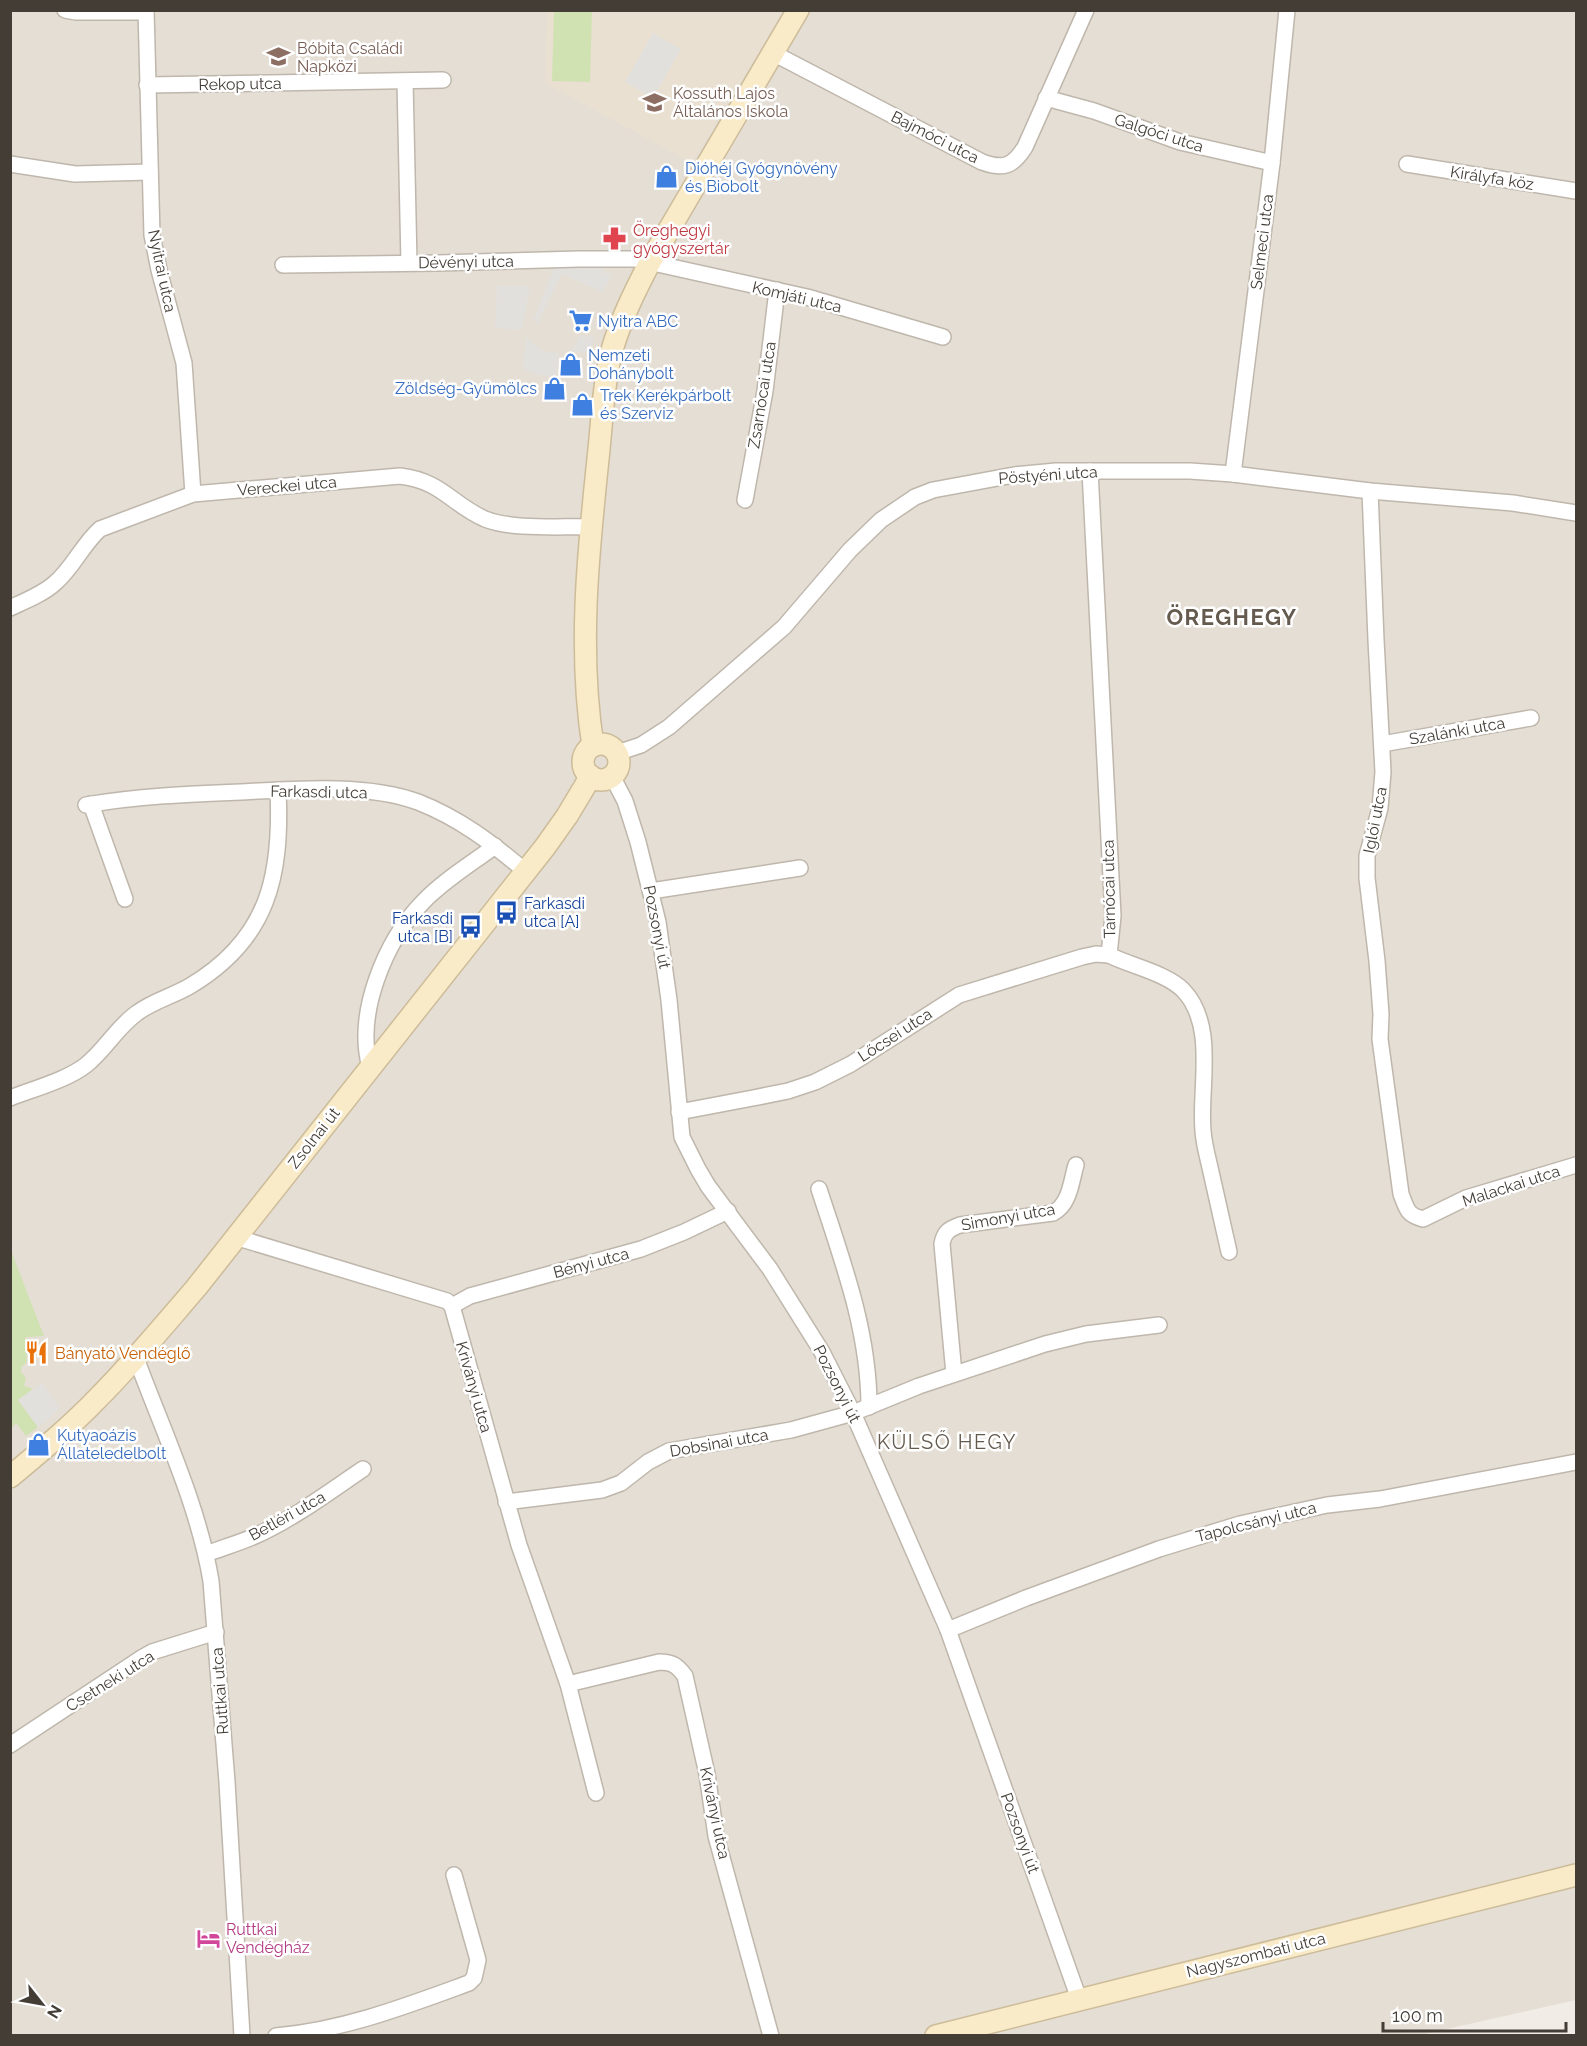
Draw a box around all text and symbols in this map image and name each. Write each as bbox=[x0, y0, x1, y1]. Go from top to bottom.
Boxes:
place label: Bóbita Családi Napközi bbox=[297, 39, 403, 76]
school or university icon: Bóbita Családi Napközi bbox=[266, 44, 292, 70]
street label: Rekop utca bbox=[198, 74, 282, 94]
place label: Kossuth Lajos Általános Iskola bbox=[673, 84, 788, 121]
school or university icon: Kossuth Lajos Általános Iskola bbox=[642, 89, 668, 115]
street label: Bajmóci utca bbox=[888, 107, 982, 167]
street label: Galgóci utca bbox=[1112, 110, 1206, 156]
place label: Dióhéj Gyógynövény és Biobolt bbox=[685, 159, 838, 196]
street label: Királyfa köz bbox=[1449, 162, 1535, 194]
shop icon: Dióhéj Gyógynövény és Biobolt bbox=[654, 164, 680, 190]
street label: Selmeci utca bbox=[1247, 193, 1277, 291]
place label: Öreghegyi gyógyszertár bbox=[633, 220, 730, 258]
pharmacy icon: Öreghegyi gyógyszertár bbox=[602, 226, 628, 252]
street label: Nyitrai utca bbox=[144, 228, 180, 314]
street label: Dévényi utca bbox=[418, 252, 514, 272]
street label: Komjáti utca bbox=[750, 277, 844, 317]
supermarket icon: Nyitra ABC bbox=[567, 308, 593, 334]
place label: Nyitra ABC bbox=[598, 312, 678, 331]
street label: Zsarnócai utca bbox=[744, 340, 780, 450]
place label: Nemzeti Dohánybolt bbox=[588, 346, 675, 383]
shop icon: Nemzeti Dohánybolt bbox=[557, 351, 583, 377]
shop icon: Zöldség-Gyümölcs bbox=[542, 375, 568, 401]
place label: Zöldség-Gyümölcs bbox=[395, 379, 537, 398]
place label: Trek Kerékpárbolt és Szerviz bbox=[600, 386, 732, 423]
shop icon: Trek Kerékpárbolt és Szerviz bbox=[569, 391, 595, 417]
street label: Pöstyéni utca bbox=[998, 462, 1098, 488]
street label: Vereckei utca bbox=[236, 472, 338, 500]
district label: ÖREGHEGY bbox=[1166, 604, 1298, 630]
street label: Szalánki utca bbox=[1408, 713, 1506, 749]
street label: Farkasdi utca bbox=[270, 782, 368, 802]
street label: Iglói utca bbox=[1359, 785, 1391, 855]
street label: Tarnócai utca bbox=[1099, 840, 1119, 938]
street label: Pozsonyi út bbox=[640, 884, 675, 971]
place label: Farkasdi utca [A] bbox=[524, 894, 585, 931]
bus stop icon: Farkasdi utca [A] bbox=[493, 899, 519, 925]
place label: Farkasdi utca [B] bbox=[392, 909, 453, 946]
bus stop icon: Farkasdi utca [B] bbox=[458, 914, 484, 940]
street label: Lőcsei utca bbox=[854, 1004, 936, 1066]
street label: Zsolnai út bbox=[284, 1103, 344, 1172]
street label: Malackai utca bbox=[1460, 1161, 1562, 1211]
street label: Simonyi utca bbox=[960, 1199, 1056, 1235]
street label: Bényi utca bbox=[551, 1244, 631, 1282]
street label: Kriványi utca bbox=[452, 1339, 496, 1435]
restaurant icon: Bányató Vendéglő bbox=[24, 1340, 50, 1366]
street label: Pozsonyi út bbox=[809, 1342, 865, 1427]
place label: Bányató Vendéglő bbox=[55, 1344, 191, 1363]
street label: Dobsinai utca bbox=[668, 1425, 770, 1461]
place label: Kutyaoázis Állateledelbolt bbox=[57, 1426, 167, 1463]
district label: KÜLSŐ HEGY bbox=[877, 1430, 1017, 1454]
shop icon: Kutyaoázis Állateledelbolt bbox=[26, 1431, 52, 1457]
street label: Betléri utca bbox=[245, 1487, 329, 1545]
street label: Tapolcsányi utca bbox=[1194, 1498, 1318, 1546]
street label: Csetneki utca bbox=[62, 1646, 158, 1716]
street label: Ruttkai utca bbox=[207, 1647, 233, 1735]
street label: Kriványi utca bbox=[696, 1765, 734, 1861]
street label: Pozsonyi út bbox=[997, 1790, 1044, 1877]
place label: Ruttkai Vendégház bbox=[226, 1920, 310, 1957]
hotel icon: Ruttkai Vendégház bbox=[195, 1925, 221, 1951]
street label: Nagyszombati utca bbox=[1184, 1929, 1328, 1981]
north arrow bbox=[12, 1974, 72, 2034]
scale bar bbox=[1383, 1995, 1566, 2033]
text: N bbox=[43, 2001, 66, 2022]
text: 100 m bbox=[1392, 2005, 1443, 2026]

